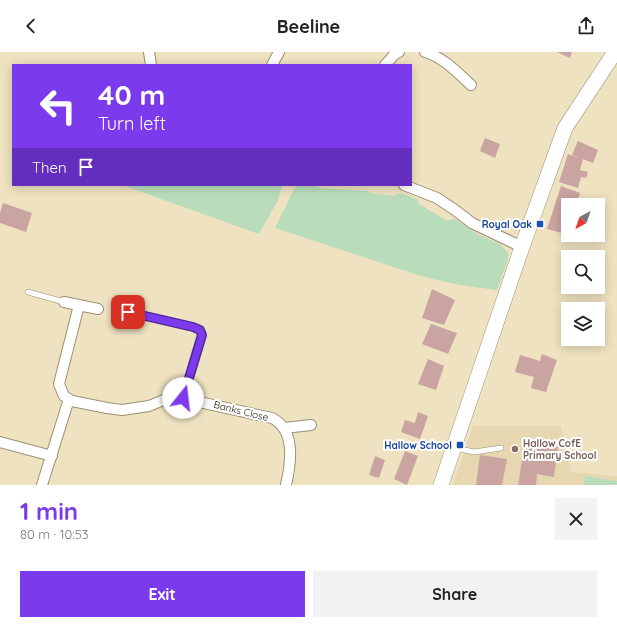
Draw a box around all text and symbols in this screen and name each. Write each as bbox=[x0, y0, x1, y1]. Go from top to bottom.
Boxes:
icon: back bbox=[20, 15, 42, 37]
text: Beeline bbox=[277, 15, 340, 38]
icon: share bbox=[575, 15, 597, 37]
text: 40 m bbox=[98, 77, 165, 112]
icon: left bbox=[32, 80, 84, 132]
text: Turn left bbox=[98, 112, 166, 135]
icon: arrive bbox=[75, 156, 97, 178]
text: Then bbox=[32, 158, 67, 177]
north arrow bbox=[561, 198, 605, 242]
map controls bbox=[561, 198, 605, 346]
place label: Royal Oak bbox=[482, 218, 532, 231]
marker: Royal Oak bbox=[535, 219, 545, 229]
button: search bbox=[561, 250, 605, 294]
pin bbox=[111, 295, 145, 329]
icon: arrive bbox=[117, 301, 139, 323]
button: layers bbox=[561, 302, 605, 346]
position arrow bbox=[162, 377, 204, 419]
street label: Banks Close bbox=[212, 398, 270, 424]
place label: Hallow CofE Primary School bbox=[523, 437, 596, 462]
place label: Hallow School bbox=[384, 439, 452, 452]
marker: Hallow School bbox=[455, 440, 465, 450]
marker: Hallow CofE Primary School bbox=[510, 444, 520, 454]
text: 1 min bbox=[20, 496, 78, 526]
button: close bbox=[555, 498, 597, 540]
text: 80 m · 10:53 bbox=[20, 526, 89, 542]
button: Exit bbox=[20, 571, 305, 617]
button: Share bbox=[313, 571, 597, 617]

